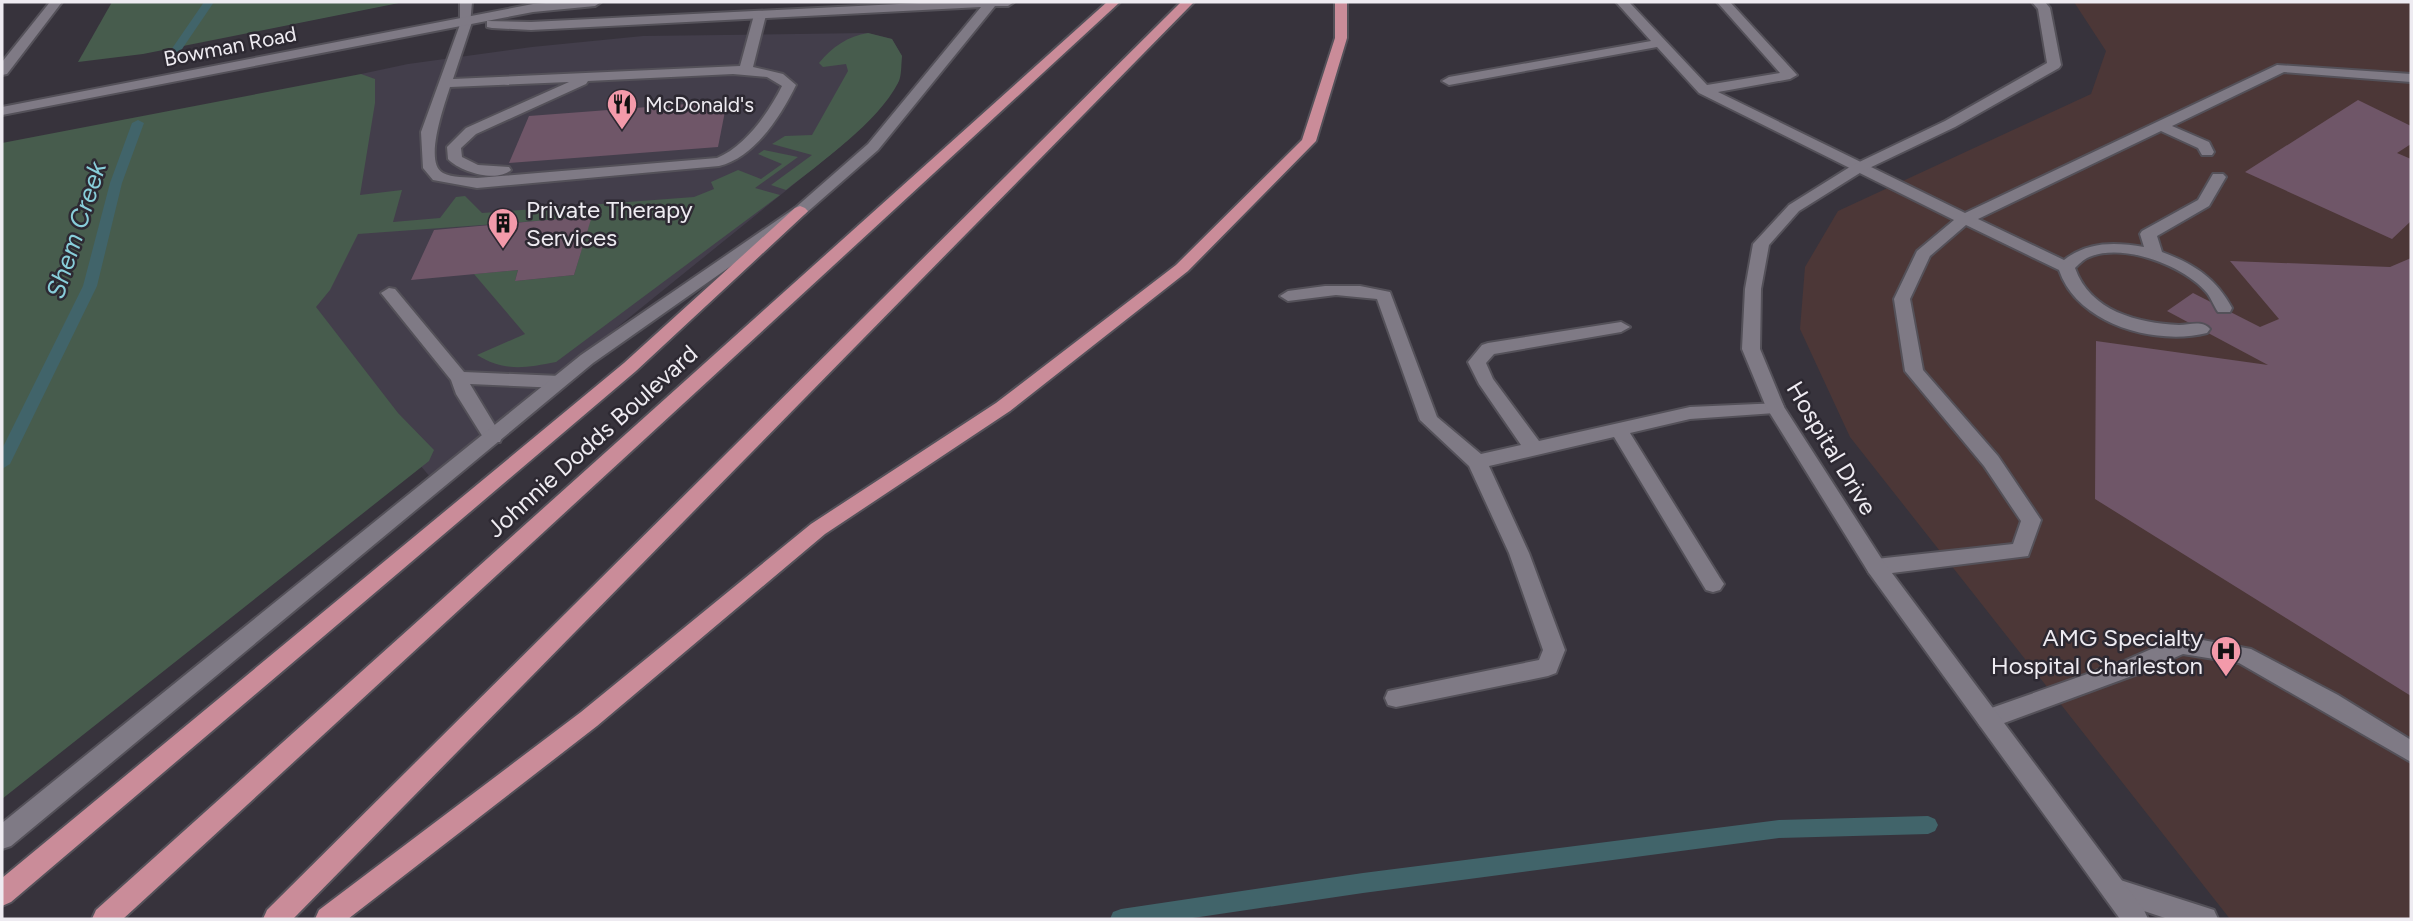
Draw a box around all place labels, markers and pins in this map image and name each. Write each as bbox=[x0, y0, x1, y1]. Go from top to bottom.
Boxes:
restaurant icon: McDonald's bbox=[605, 87, 639, 131]
place label: McDonald's bbox=[645, 92, 754, 117]
place label: Private Therapy Services bbox=[526, 195, 693, 252]
building icon: Private Therapy Services bbox=[486, 206, 520, 250]
place label: AMG Specialty Hospital Charleston bbox=[1991, 623, 2203, 680]
hospital icon: AMG Specialty Hospital Charleston bbox=[2209, 634, 2243, 678]

